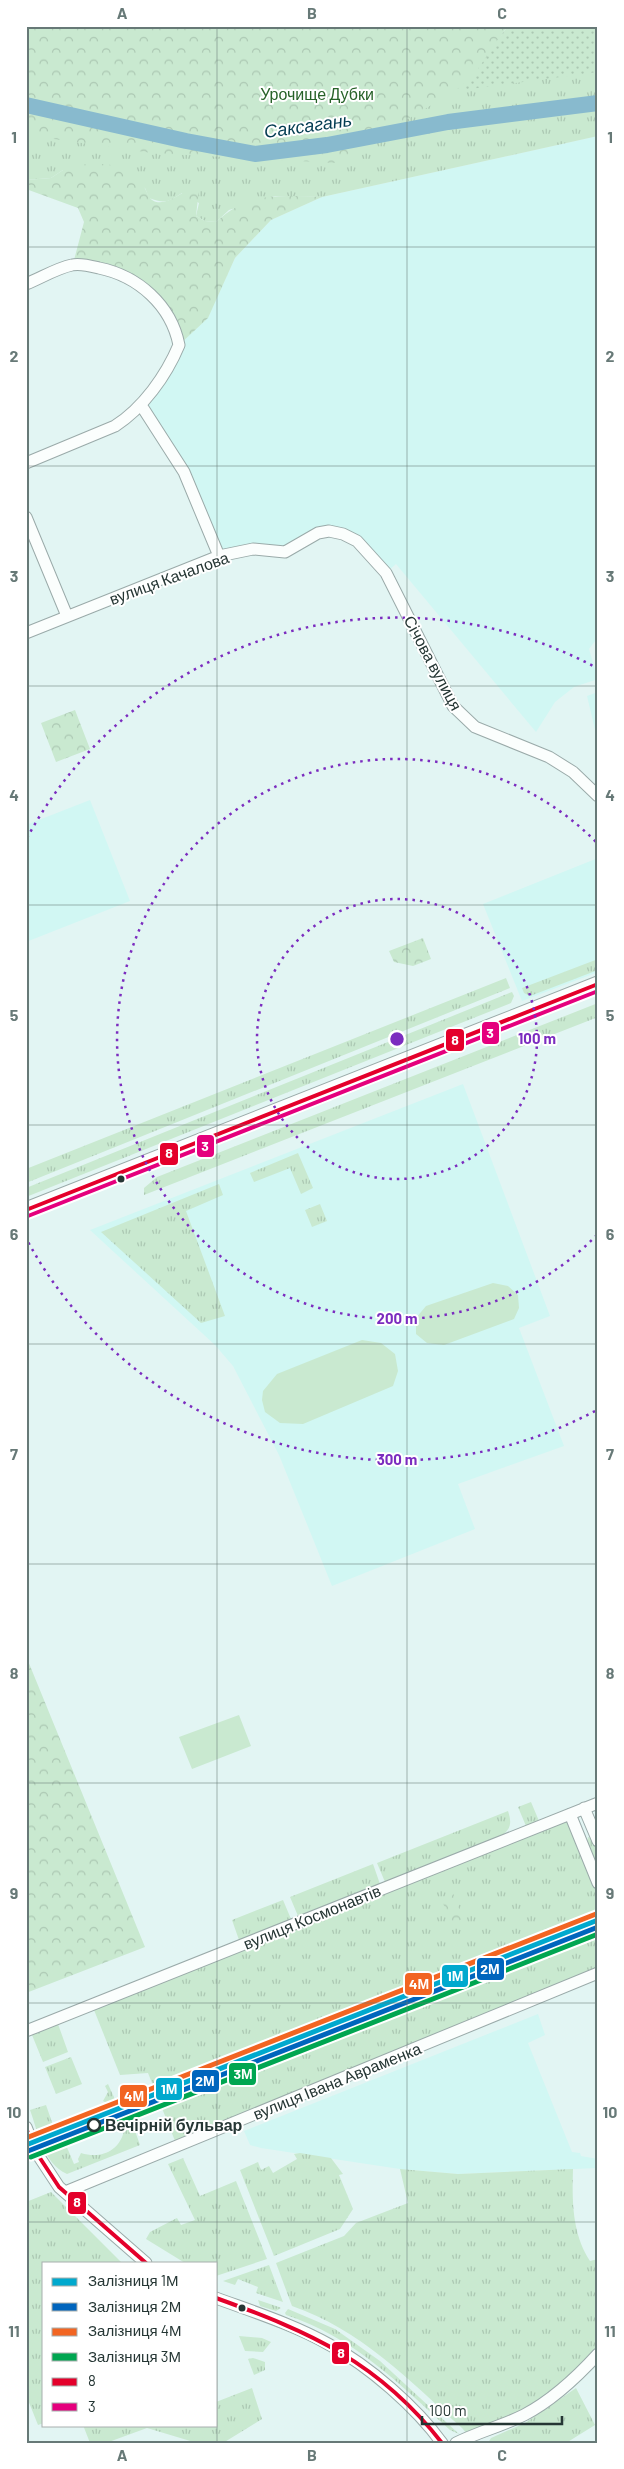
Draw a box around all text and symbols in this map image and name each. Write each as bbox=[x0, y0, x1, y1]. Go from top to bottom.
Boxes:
text: A bbox=[117, 3, 128, 22]
text: B bbox=[307, 3, 317, 22]
text: C bbox=[497, 3, 507, 22]
park label: Урочище Дубки bbox=[260, 84, 374, 103]
water label: Саксагань bbox=[262, 108, 353, 142]
text: 1 bbox=[11, 127, 17, 146]
text: 1 bbox=[607, 127, 613, 146]
text: 2 bbox=[10, 346, 19, 365]
text: 2 bbox=[606, 346, 615, 365]
street label: вулиця Качалова bbox=[106, 547, 231, 608]
text: 3 bbox=[10, 566, 18, 585]
text: 3 bbox=[606, 566, 614, 585]
street label: Січова вулиця bbox=[400, 612, 466, 713]
text: 4 bbox=[9, 785, 19, 804]
text: 4 bbox=[605, 785, 615, 804]
text: 5 bbox=[10, 1005, 19, 1024]
text: 5 bbox=[606, 1005, 615, 1024]
line badge: 3 bbox=[481, 1021, 500, 1045]
text: 3 bbox=[486, 1024, 494, 1041]
line badge: 8 bbox=[445, 1028, 465, 1052]
text: 100 m bbox=[518, 1029, 556, 1047]
centre of rings bbox=[388, 1030, 406, 1048]
text: 8 bbox=[451, 1031, 459, 1048]
line badge: 3 bbox=[196, 1134, 215, 1158]
text: 3 bbox=[201, 1137, 209, 1154]
line badge: 8 bbox=[159, 1142, 179, 1166]
text: 8 bbox=[165, 1144, 173, 1161]
unlabelled marker bbox=[116, 1174, 126, 1184]
text: 6 bbox=[10, 1224, 19, 1243]
text: 6 bbox=[606, 1224, 615, 1243]
text: 200 m bbox=[376, 1309, 418, 1327]
text: 7 bbox=[10, 1444, 18, 1463]
text: 7 bbox=[606, 1444, 614, 1463]
text: 300 m bbox=[377, 1450, 417, 1468]
text: 8 bbox=[10, 1663, 19, 1682]
text: 8 bbox=[606, 1663, 615, 1682]
street label: вулиця Космонавтів bbox=[240, 1880, 383, 1953]
text: 9 bbox=[10, 1883, 18, 1902]
text: 9 bbox=[606, 1883, 614, 1902]
line badge: 2М bbox=[476, 1957, 505, 1981]
text: 2М bbox=[480, 1960, 500, 1977]
line badge: 1М bbox=[441, 1964, 469, 1988]
text: 1М bbox=[447, 1967, 463, 1984]
line badge: 4М bbox=[404, 1972, 433, 1996]
text: 4М bbox=[409, 1975, 429, 1992]
street label: вулиця Івана Авраменка bbox=[250, 2038, 424, 2123]
line badge: 3М bbox=[228, 2062, 257, 2086]
text: 3М bbox=[233, 2065, 253, 2082]
line badge: 2М bbox=[191, 2069, 220, 2093]
text: 2М bbox=[195, 2072, 215, 2089]
line badge: 1М bbox=[155, 2077, 183, 2101]
text: 1М bbox=[161, 2080, 177, 2097]
line badge: 4М bbox=[119, 2084, 148, 2108]
text: 4М bbox=[124, 2087, 144, 2104]
text: 10 bbox=[7, 2102, 21, 2121]
text: 10 bbox=[603, 2102, 617, 2121]
place label: Вечірній бульвар bbox=[105, 2115, 243, 2134]
marker: Вечірній бульвар bbox=[87, 2118, 101, 2132]
line badge: 8 bbox=[67, 2191, 87, 2215]
text: 8 bbox=[73, 2193, 81, 2210]
legend bbox=[42, 2262, 218, 2426]
text: Залізниця 1М bbox=[88, 2271, 179, 2289]
text: Залізниця 2М bbox=[88, 2297, 181, 2315]
unlabelled marker bbox=[237, 2303, 247, 2313]
text: 11 bbox=[8, 2321, 20, 2340]
text: Залізниця 4М bbox=[88, 2321, 182, 2339]
text: 11 bbox=[604, 2321, 616, 2340]
line badge: 8 bbox=[331, 2341, 350, 2365]
text: 8 bbox=[337, 2344, 345, 2361]
text: Залізниця 3М bbox=[88, 2347, 181, 2365]
text: 8 bbox=[88, 2371, 96, 2389]
scale bar bbox=[422, 2394, 562, 2426]
text: 3 bbox=[88, 2397, 96, 2415]
text: 100 m bbox=[429, 2401, 467, 2419]
text: A bbox=[117, 2445, 128, 2464]
text: B bbox=[307, 2445, 317, 2464]
text: C bbox=[497, 2445, 507, 2464]

